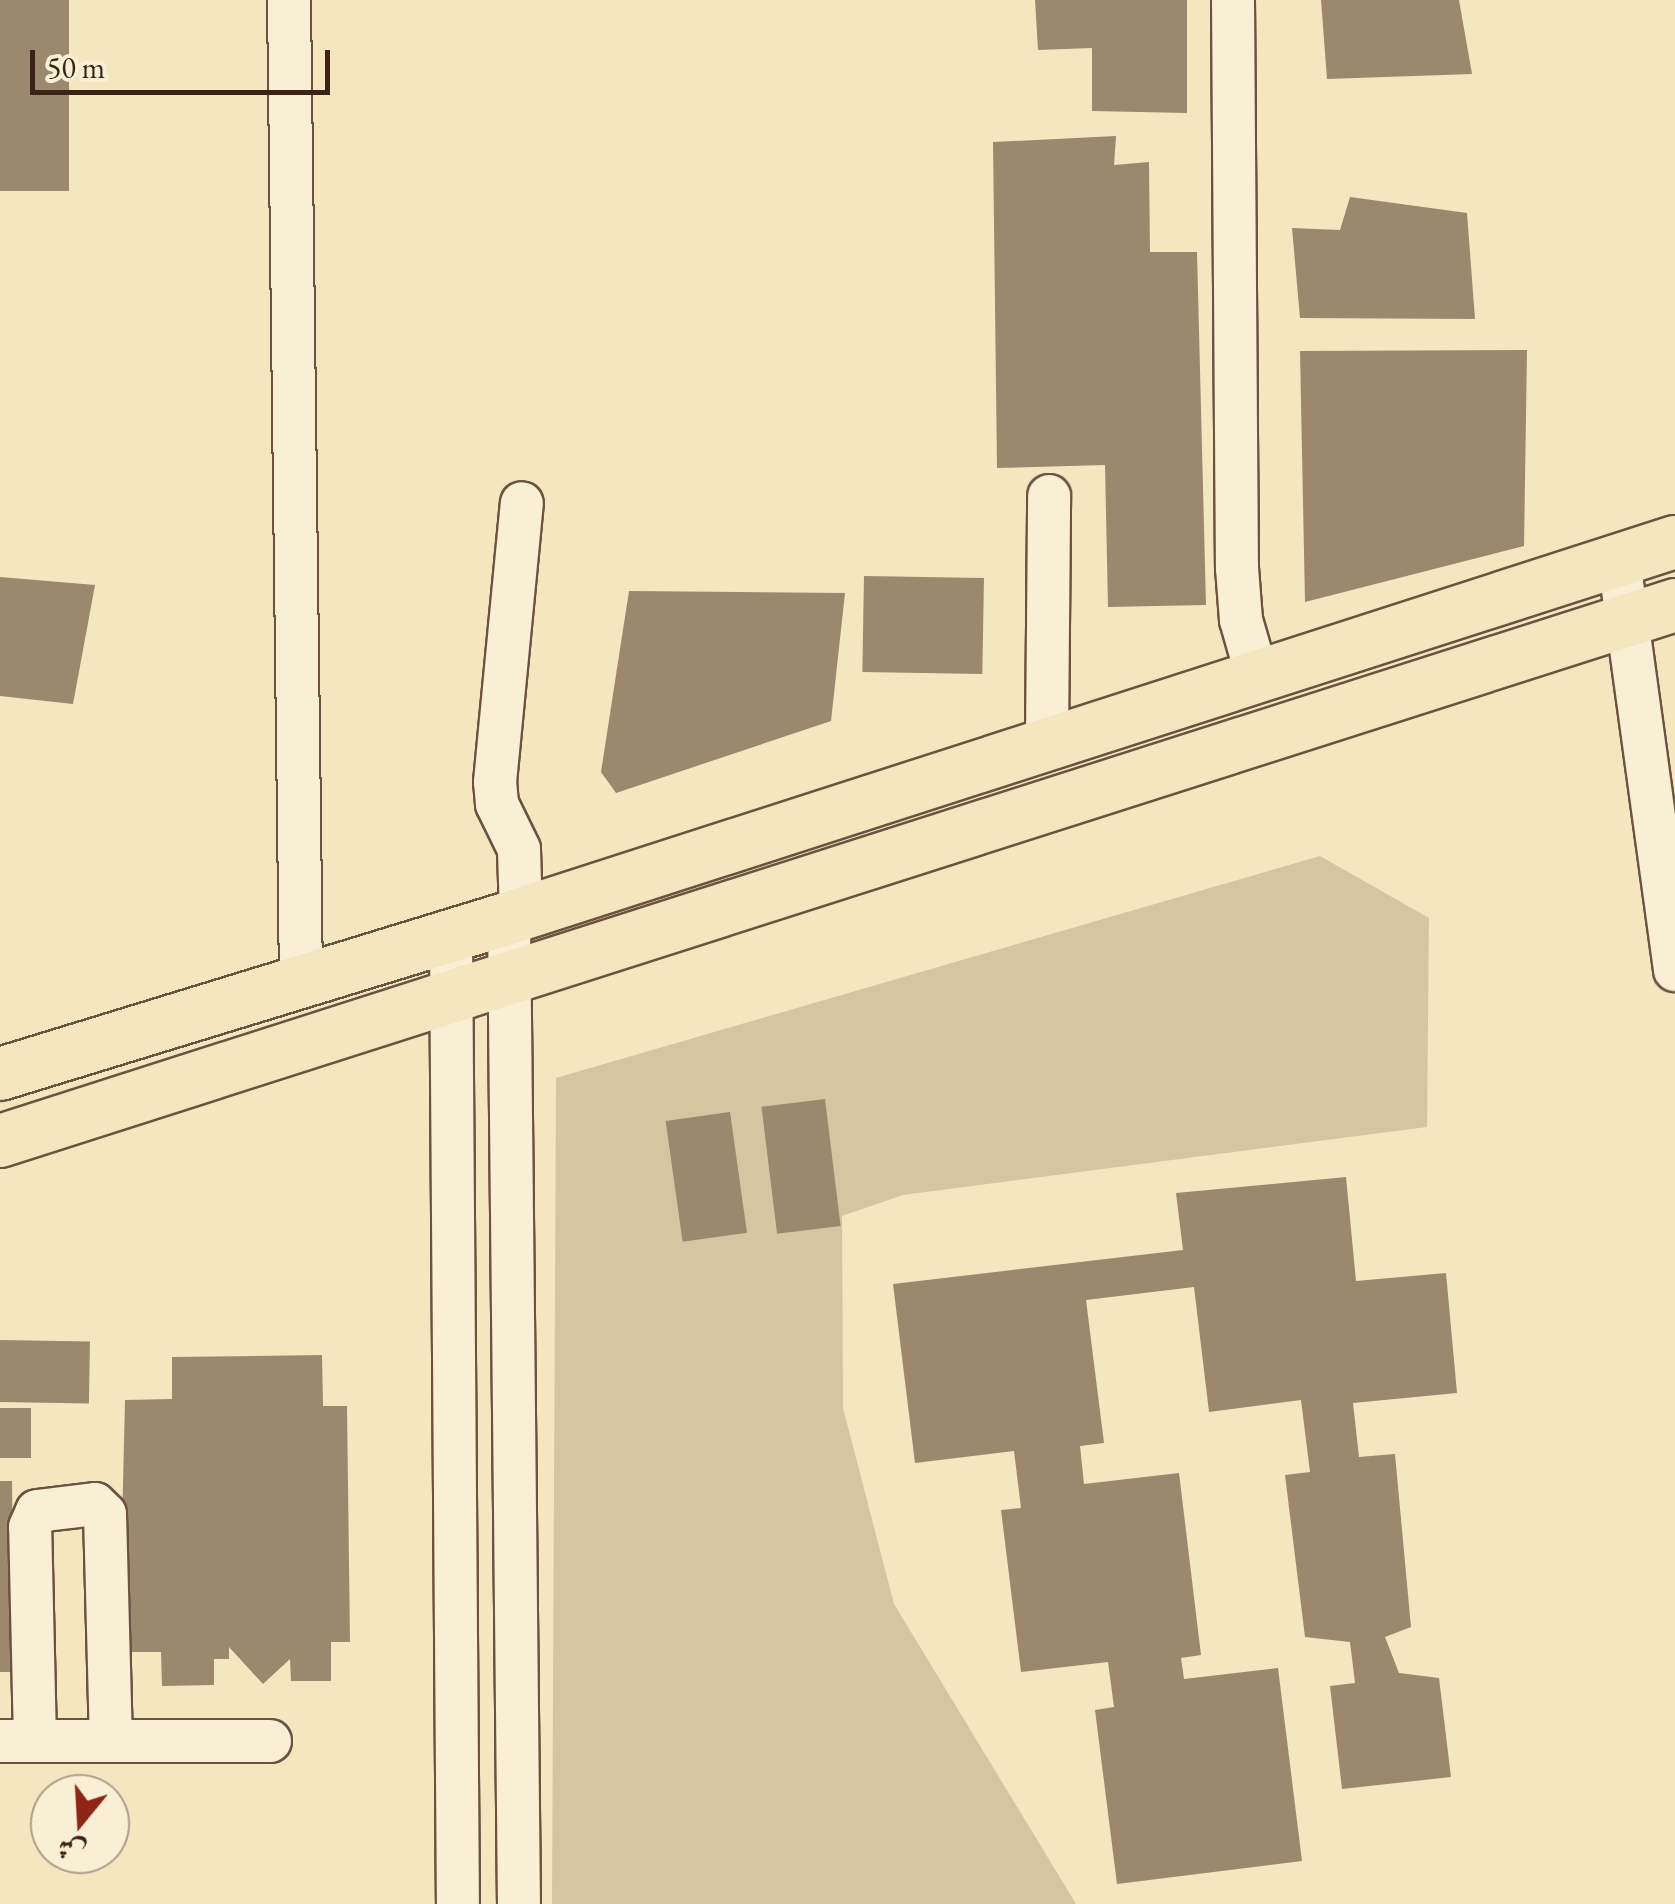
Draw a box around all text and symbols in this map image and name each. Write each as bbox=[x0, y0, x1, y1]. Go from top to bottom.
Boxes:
scale bar bbox=[35, 30, 335, 92]
text: 50 m bbox=[47, 48, 105, 87]
north arrow bbox=[30, 1774, 130, 1874]
text: ش bbox=[53, 1829, 90, 1872]

